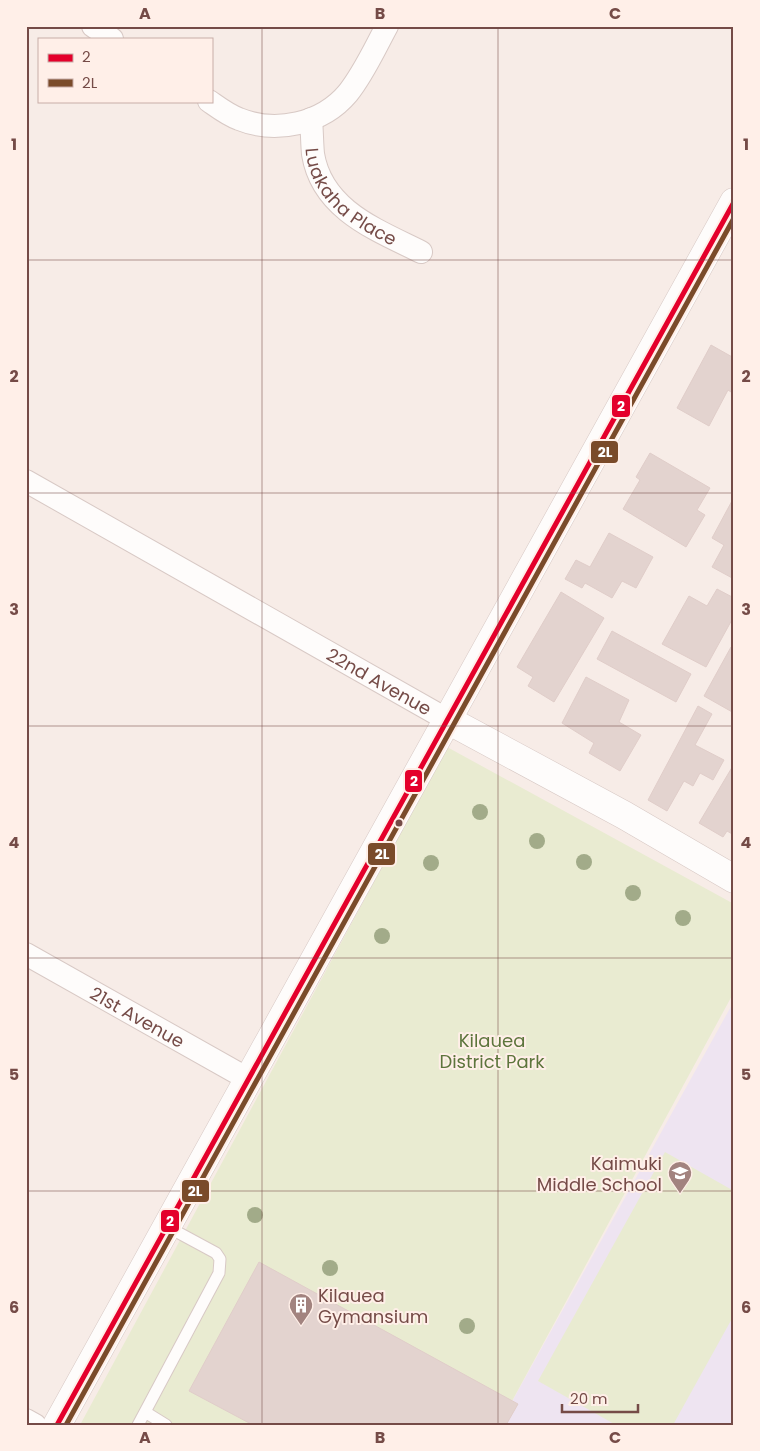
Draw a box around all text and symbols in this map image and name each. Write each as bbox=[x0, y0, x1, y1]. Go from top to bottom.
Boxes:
text: A bbox=[139, 2, 151, 25]
text: B bbox=[375, 2, 385, 25]
text: C bbox=[609, 2, 621, 25]
legend bbox=[38, 38, 212, 102]
text: 2 bbox=[82, 46, 91, 67]
text: 2L bbox=[82, 72, 98, 93]
text: 1 bbox=[11, 133, 17, 156]
text: 1 bbox=[743, 133, 749, 156]
street label: Luakaha Place bbox=[300, 147, 401, 251]
text: 2 bbox=[9, 365, 19, 388]
text: 2 bbox=[741, 365, 751, 388]
line badge: 2 bbox=[611, 394, 631, 418]
text: 2 bbox=[617, 396, 625, 416]
line badge: 2L bbox=[590, 440, 619, 464]
text: 2L bbox=[598, 442, 613, 462]
text: 3 bbox=[9, 598, 19, 621]
text: 3 bbox=[741, 598, 751, 621]
street label: 22nd Avenue bbox=[322, 641, 436, 721]
line badge: 2 bbox=[404, 769, 423, 793]
text: 2 bbox=[410, 771, 418, 791]
unlabelled marker bbox=[394, 818, 404, 828]
text: 4 bbox=[9, 831, 20, 854]
text: 4 bbox=[741, 831, 752, 854]
line badge: 2L bbox=[367, 842, 396, 866]
text: 2L bbox=[375, 844, 390, 864]
street label: 21st Avenue bbox=[86, 980, 189, 1053]
park label: Kilauea District Park bbox=[439, 1028, 545, 1074]
text: 5 bbox=[9, 1063, 19, 1086]
text: 5 bbox=[741, 1063, 751, 1086]
place label: Kaimuki Middle School bbox=[537, 1151, 662, 1197]
school or university icon: Kaimuki Middle School bbox=[667, 1160, 693, 1194]
line badge: 2L bbox=[181, 1179, 210, 1203]
text: 2L bbox=[188, 1181, 203, 1201]
line badge: 2 bbox=[160, 1209, 180, 1233]
text: 2 bbox=[166, 1211, 174, 1231]
place label: Kilauea Gymansium bbox=[318, 1283, 428, 1329]
building icon: Kilauea Gymansium bbox=[288, 1292, 314, 1326]
text: 6 bbox=[9, 1296, 19, 1319]
text: 6 bbox=[741, 1296, 751, 1319]
scale bar bbox=[562, 1381, 639, 1413]
text: 20 m bbox=[570, 1388, 608, 1409]
text: A bbox=[139, 1426, 151, 1449]
text: B bbox=[375, 1426, 385, 1449]
text: C bbox=[609, 1426, 621, 1449]

